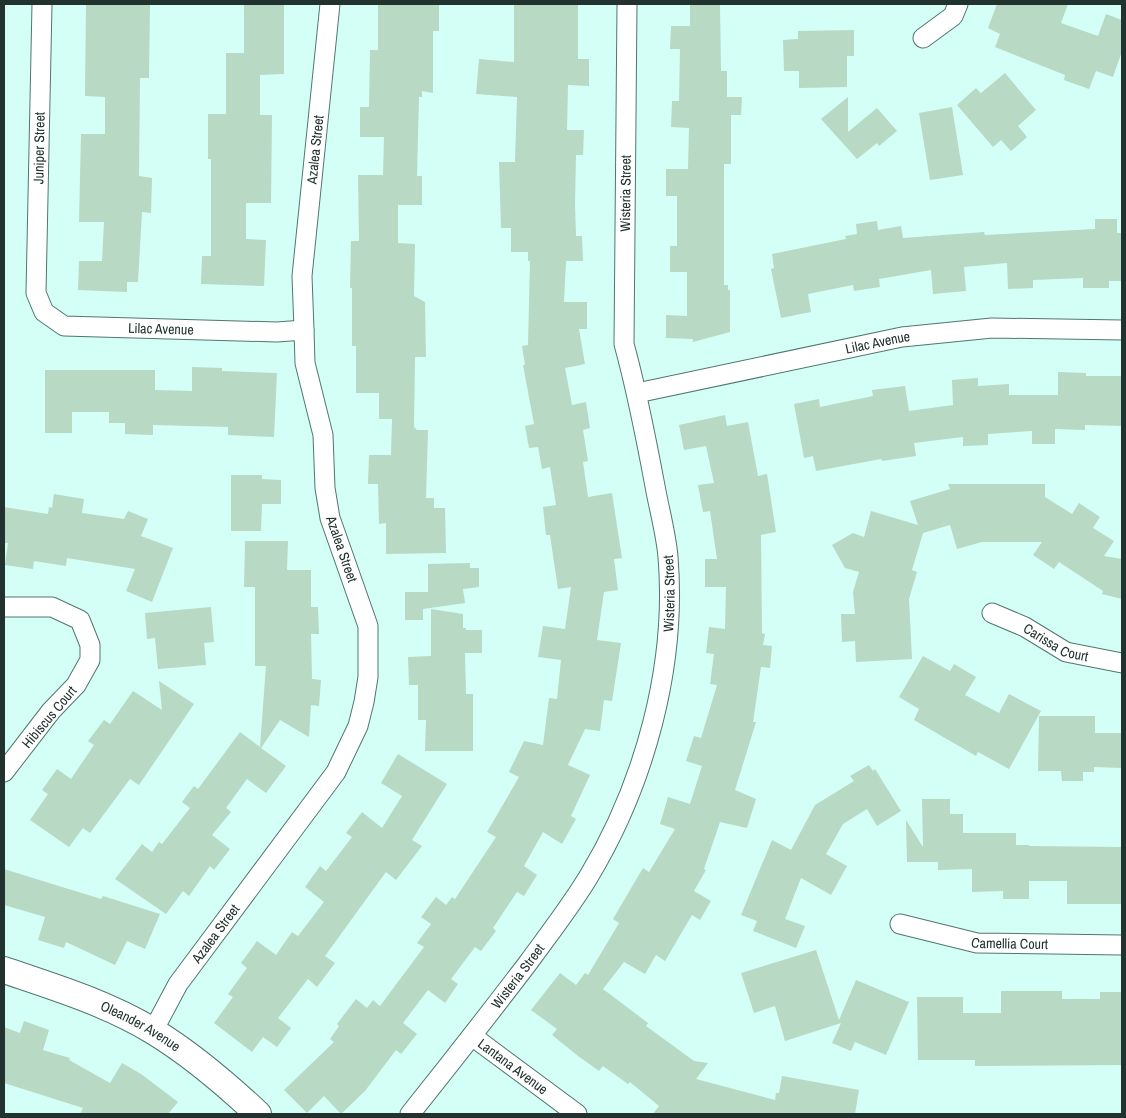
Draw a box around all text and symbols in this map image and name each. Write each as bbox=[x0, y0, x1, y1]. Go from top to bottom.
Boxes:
street label: Juniper Street bbox=[29, 112, 49, 184]
street label: Azalea Street bbox=[302, 114, 328, 186]
street label: Wisteria Street bbox=[616, 155, 635, 232]
street label: Lilac Avenue bbox=[128, 319, 194, 339]
street label: Lilac Avenue bbox=[844, 327, 911, 358]
street label: Azalea Street bbox=[322, 513, 362, 585]
street label: Wisteria Street bbox=[659, 555, 679, 633]
street label: Carissa Court bbox=[1020, 619, 1090, 665]
street label: Hibiscus Court bbox=[18, 682, 80, 752]
street label: Azalea Street bbox=[187, 901, 243, 968]
street label: Camellia Court bbox=[969, 933, 1048, 953]
street label: Wisteria Street bbox=[487, 940, 548, 1012]
street label: Oleander Avenue bbox=[98, 997, 184, 1055]
street label: Lantana Avenue bbox=[474, 1034, 552, 1098]

